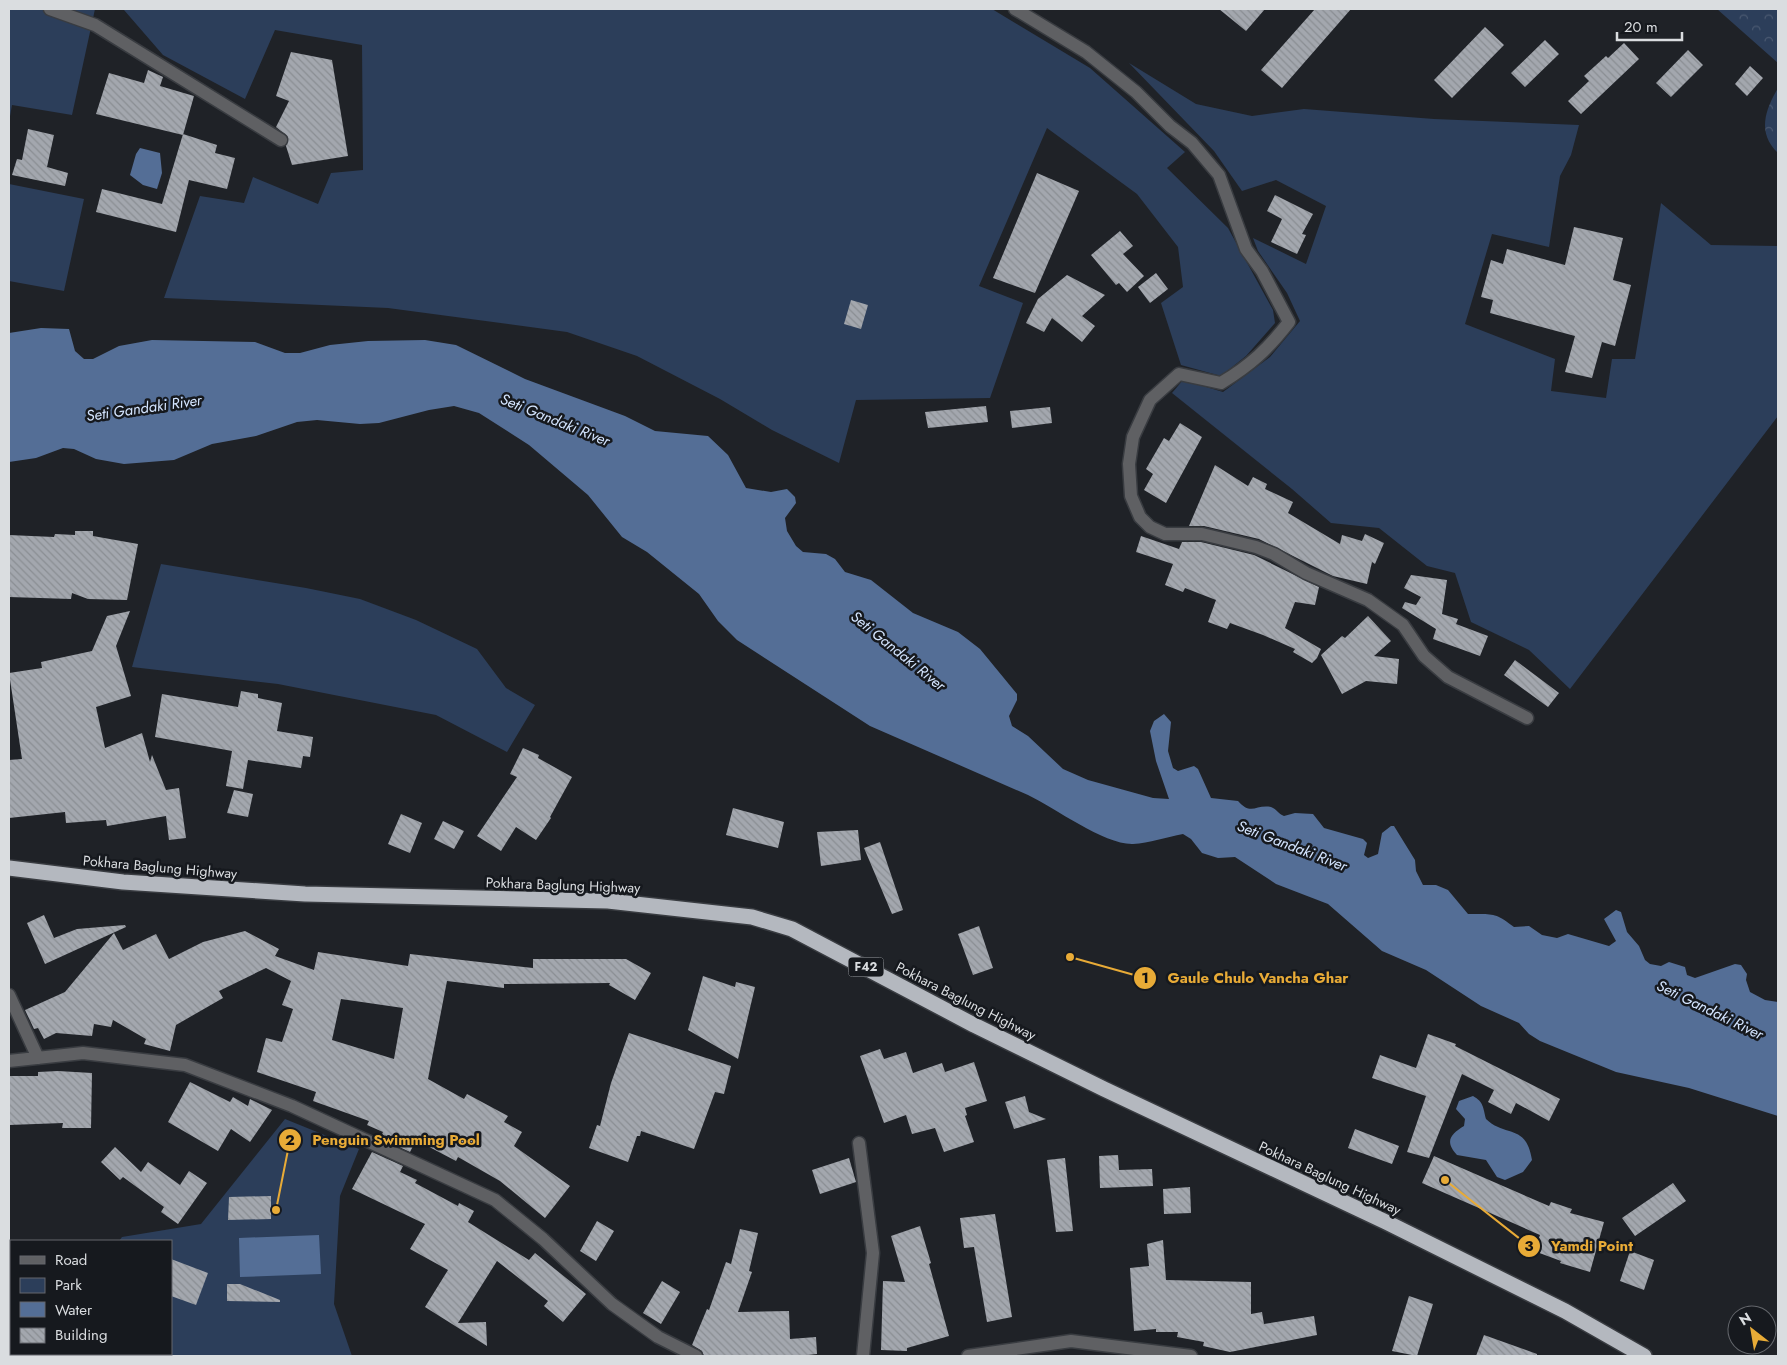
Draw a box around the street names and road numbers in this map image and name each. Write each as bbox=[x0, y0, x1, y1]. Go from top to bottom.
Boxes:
street label: Pokhara Baglung Highway bbox=[82, 850, 239, 884]
street label: Pokhara Baglung Highway bbox=[485, 872, 642, 898]
street label: Pokhara Baglung Highway bbox=[893, 957, 1040, 1045]
road number: F42 bbox=[848, 958, 884, 976]
street label: Pokhara Baglung Highway bbox=[1256, 1136, 1405, 1220]

